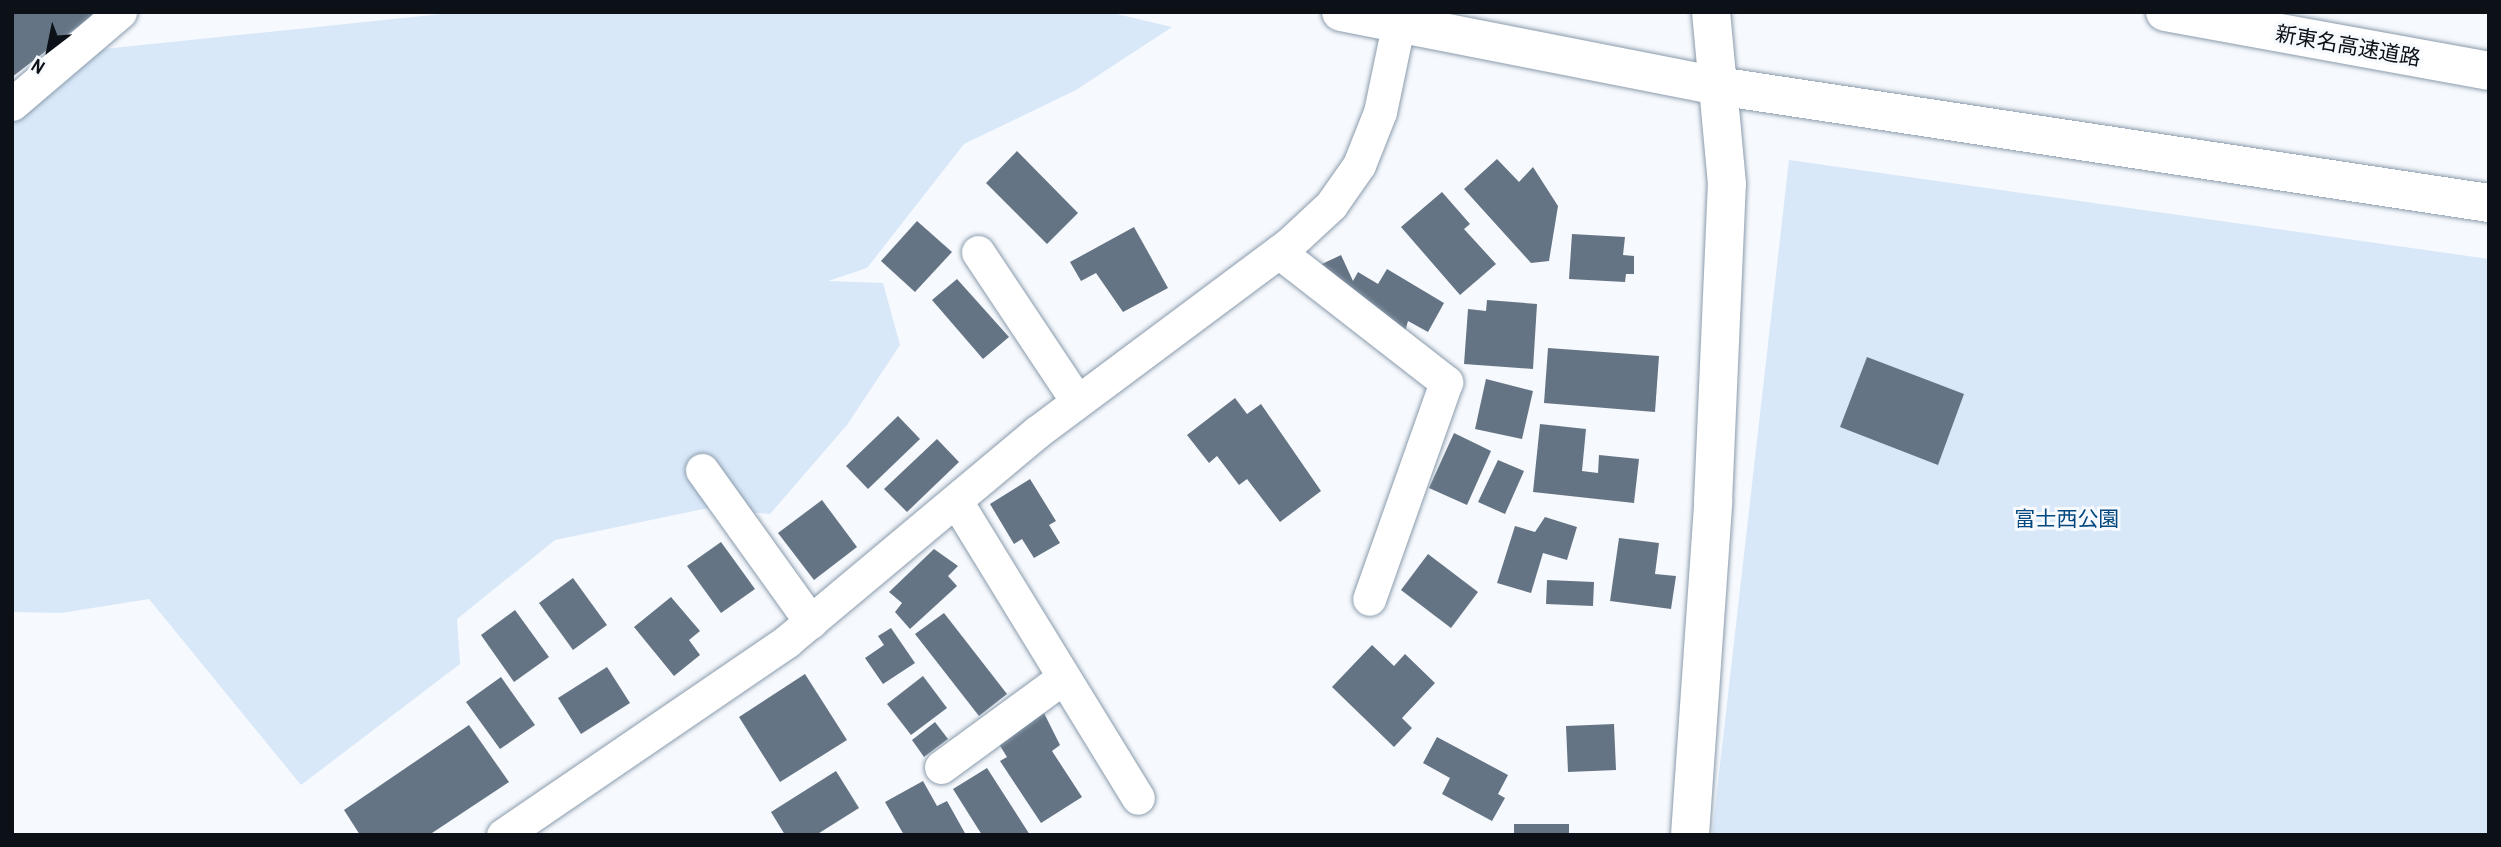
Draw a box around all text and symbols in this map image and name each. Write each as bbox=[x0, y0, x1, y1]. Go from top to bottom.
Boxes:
north arrow bbox=[14, 14, 84, 84]
street label: 新東名高速道路 bbox=[2273, 21, 2423, 71]
text: N bbox=[26, 53, 50, 81]
park label: 富士西公園 bbox=[2015, 506, 2119, 532]

